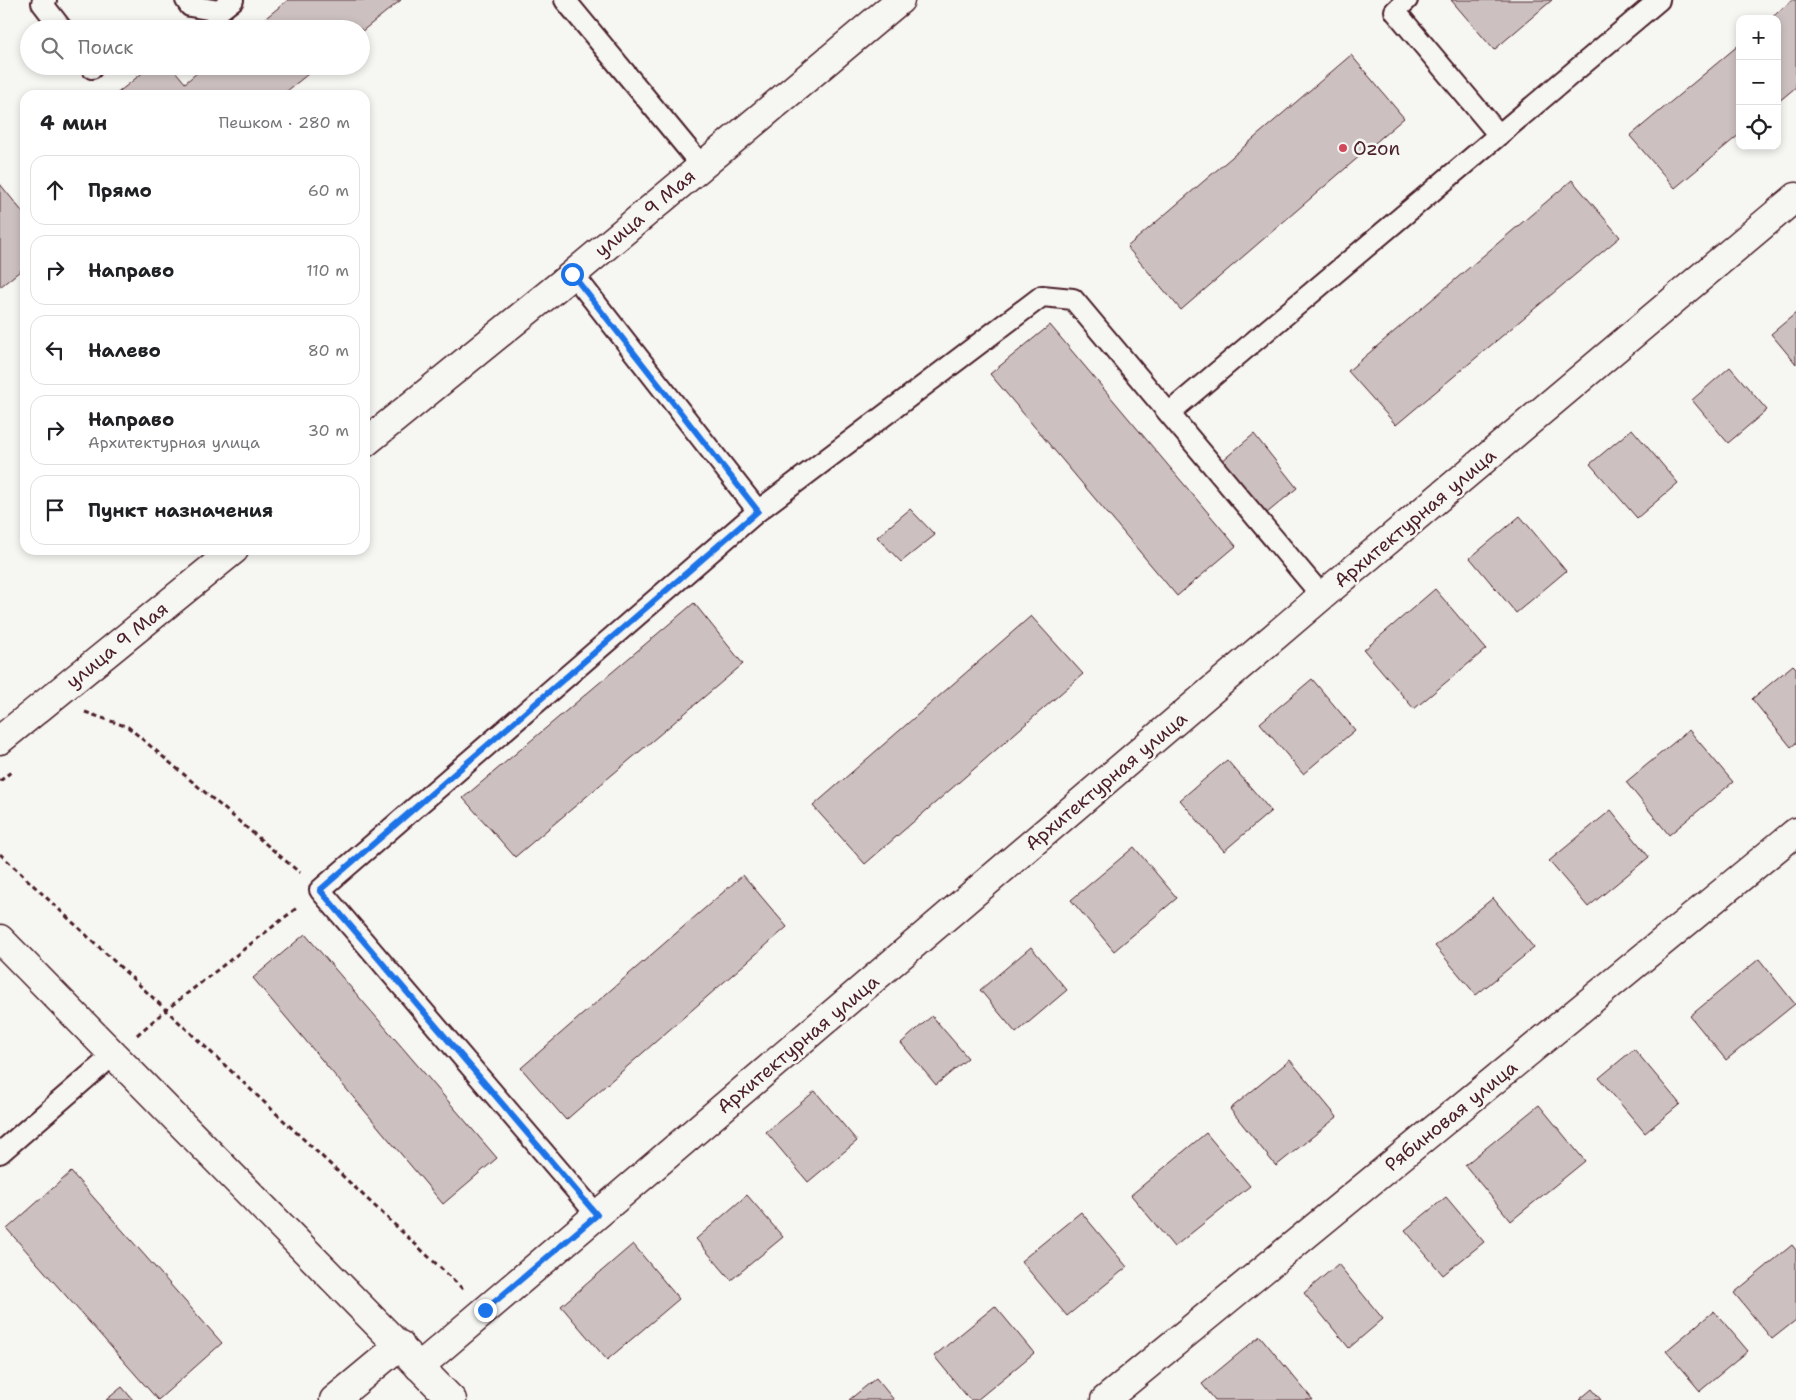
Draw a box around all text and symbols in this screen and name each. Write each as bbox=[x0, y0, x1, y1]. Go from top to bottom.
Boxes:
map controls bbox=[1736, 15, 1781, 150]
button: + bbox=[1736, 15, 1781, 60]
search box bbox=[20, 20, 370, 75]
icon: search bbox=[38, 34, 66, 62]
text: Поиск bbox=[78, 35, 133, 60]
button: − bbox=[1736, 60, 1781, 105]
button: locate bbox=[1736, 105, 1781, 150]
text: 4 мин bbox=[40, 109, 107, 137]
text: Пешком · 280 m bbox=[219, 112, 350, 133]
place label: Ozon bbox=[1353, 136, 1400, 161]
marker: Ozon bbox=[1337, 142, 1349, 154]
street label: улица 9 Мая bbox=[589, 163, 701, 263]
icon: ahead bbox=[41, 176, 69, 204]
text: Прямо bbox=[88, 178, 152, 203]
text: 60 m bbox=[308, 180, 349, 201]
icon: right bbox=[41, 256, 69, 284]
text: Направо bbox=[88, 258, 174, 283]
text: 110 m bbox=[306, 260, 349, 281]
route start bbox=[561, 263, 584, 286]
icon: left bbox=[41, 336, 69, 364]
text: Налево bbox=[88, 338, 161, 363]
text: 80 m bbox=[308, 340, 349, 361]
text: Направо bbox=[88, 407, 174, 432]
icon: right bbox=[41, 416, 69, 444]
text: 30 m bbox=[308, 420, 349, 441]
text: Архитектурная улица bbox=[88, 432, 260, 453]
street label: Архитектурная улица bbox=[1329, 443, 1501, 593]
icon: arrive bbox=[41, 496, 69, 524]
text: Пункт назначения bbox=[88, 498, 273, 523]
street label: улица 9 Мая bbox=[61, 596, 173, 694]
street label: Архитектурная улица bbox=[1020, 706, 1192, 856]
street label: Архитектурная улица bbox=[712, 969, 884, 1119]
street label: Рябиновая улица bbox=[1379, 1055, 1523, 1177]
route end bbox=[474, 1299, 497, 1322]

